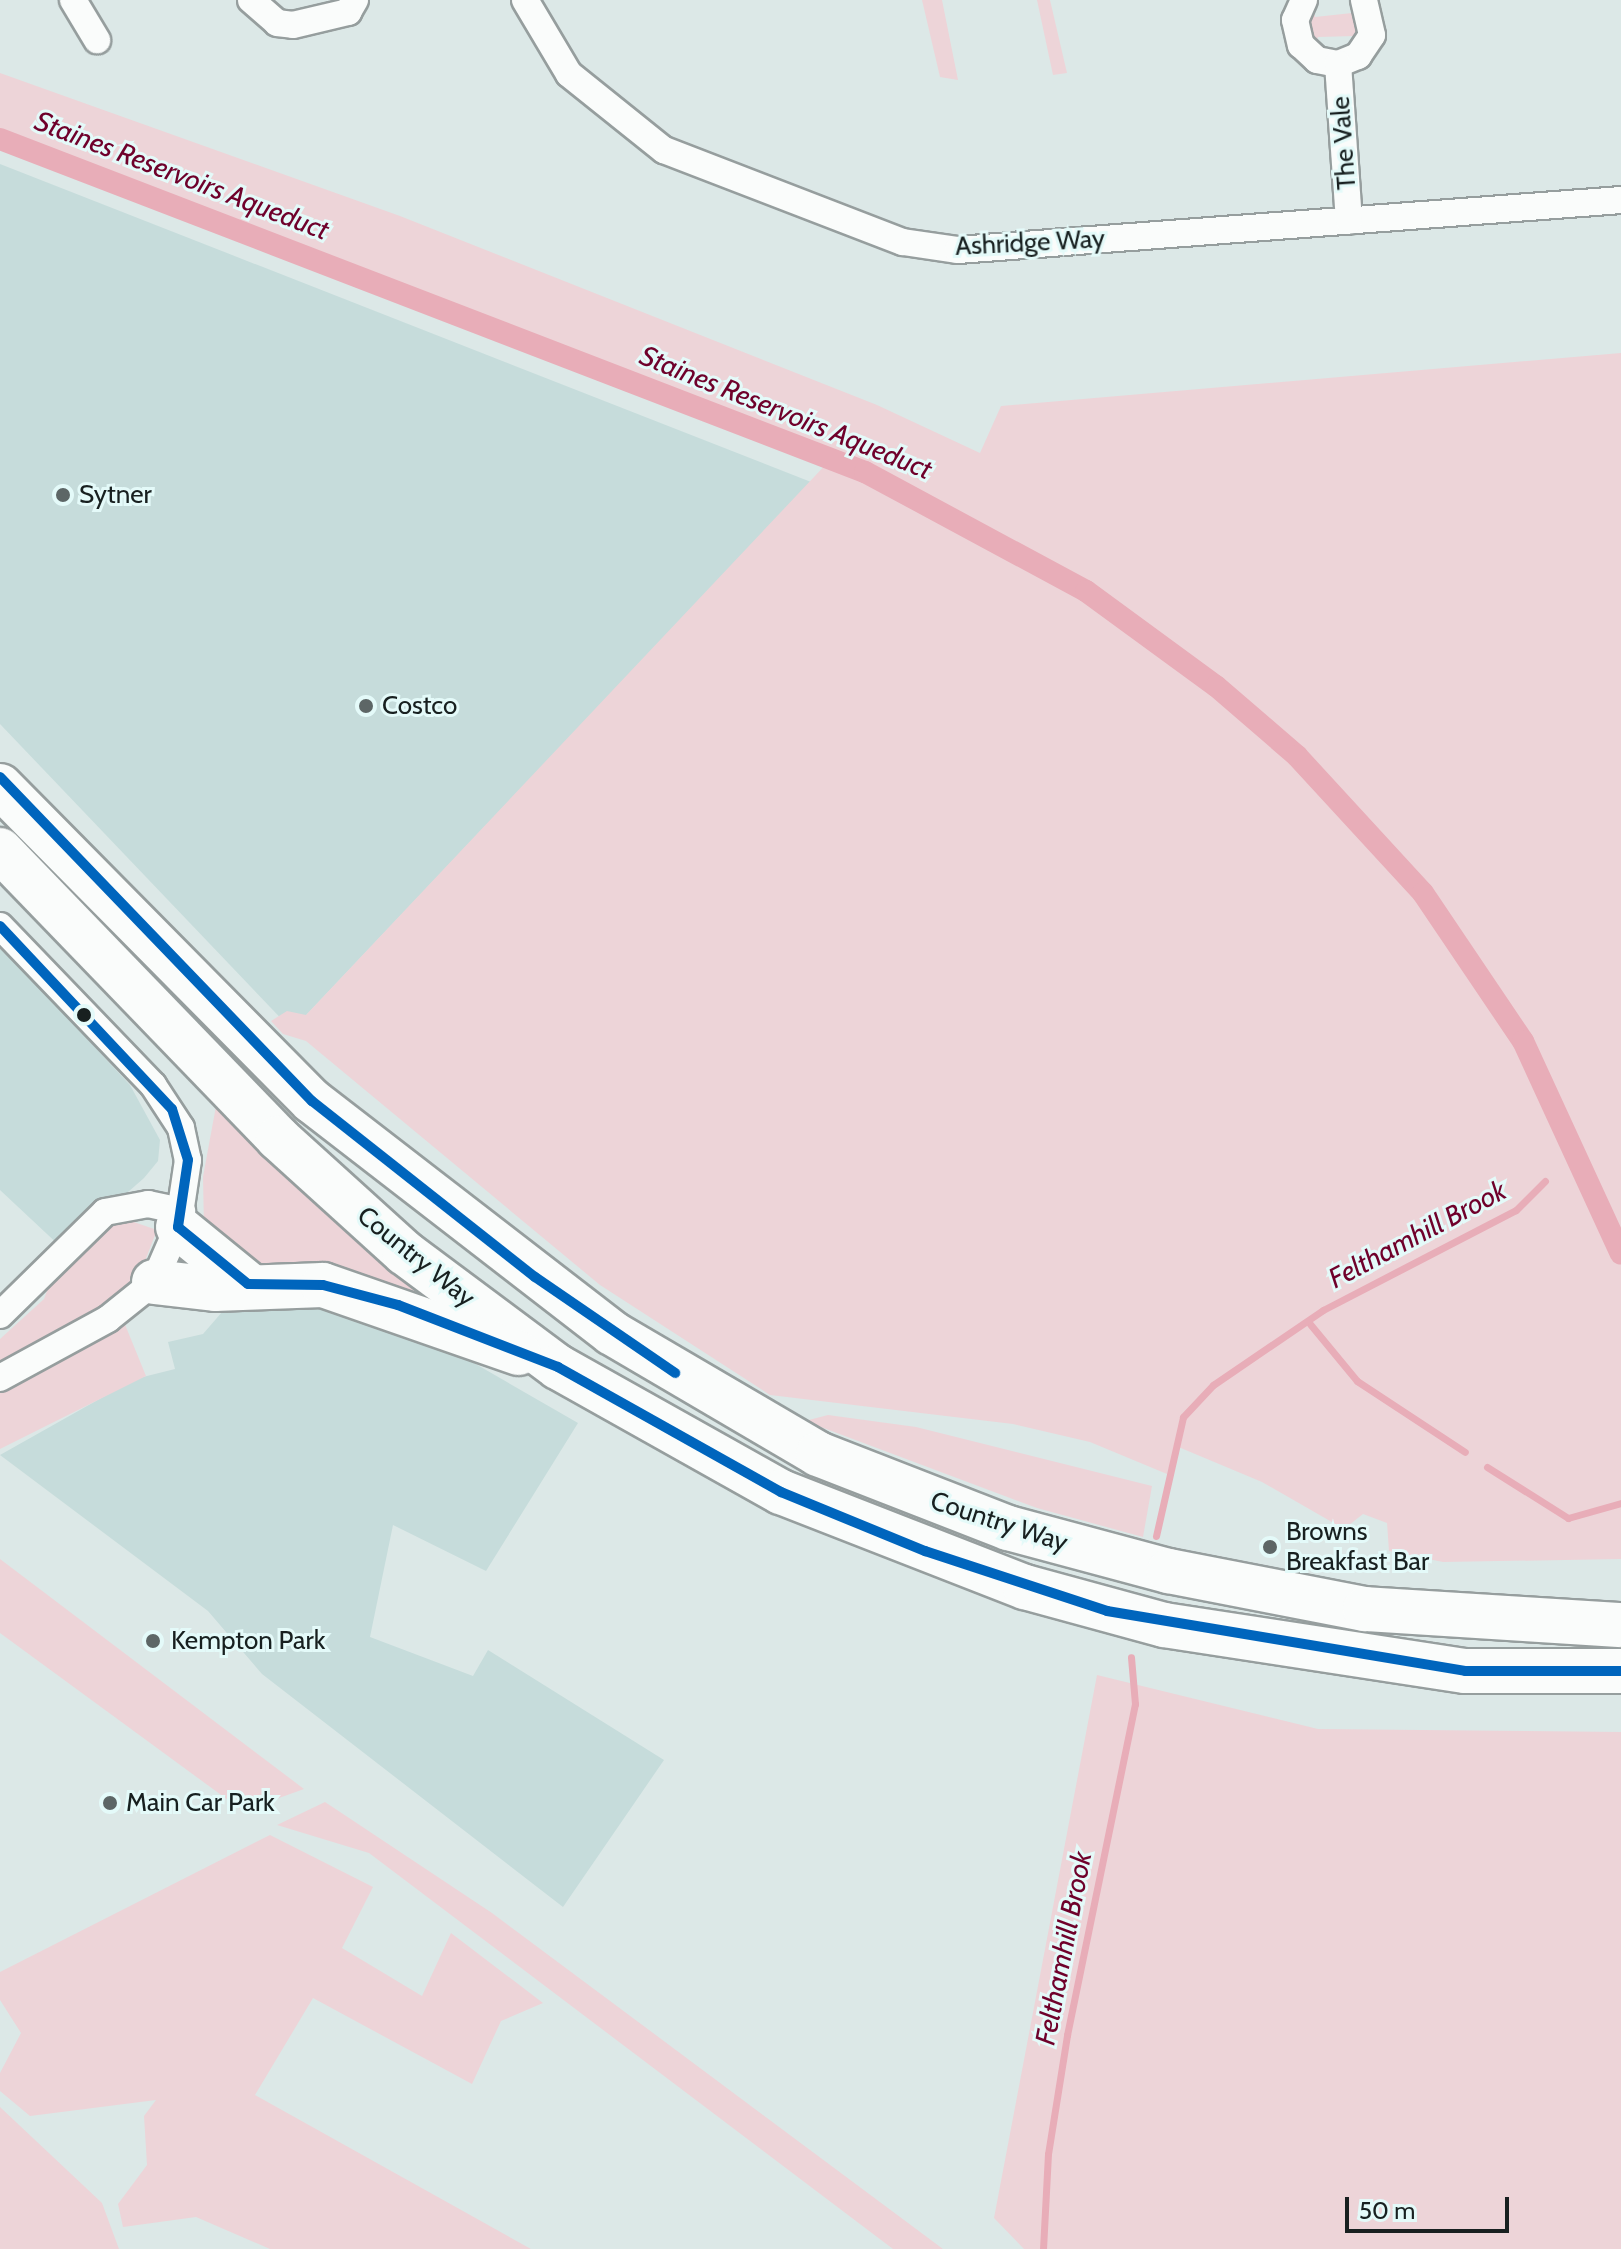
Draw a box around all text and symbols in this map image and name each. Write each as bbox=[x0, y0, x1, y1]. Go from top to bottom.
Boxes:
street label: The Vale bbox=[1325, 95, 1363, 191]
water label: Staines Reservoirs Aqueduct bbox=[30, 103, 334, 247]
street label: Ashridge Way bbox=[954, 224, 1106, 262]
water label: Staines Reservoirs Aqueduct bbox=[635, 338, 937, 486]
place label: Sytner bbox=[79, 479, 152, 511]
marker: Sytner bbox=[54, 486, 72, 504]
place label: Costco bbox=[382, 690, 457, 722]
marker: Costco bbox=[357, 697, 375, 715]
unlabelled marker bbox=[76, 1007, 92, 1023]
water label: Felthamhill Brook bbox=[1323, 1173, 1511, 1295]
street label: Country Way bbox=[351, 1200, 481, 1314]
street label: Country Way bbox=[926, 1485, 1072, 1559]
place label: Browns Breakfast Bar bbox=[1286, 1516, 1429, 1578]
marker: Browns Breakfast Bar bbox=[1261, 1538, 1279, 1556]
place label: Kempton Park bbox=[171, 1625, 325, 1657]
marker: Kempton Park bbox=[142, 1630, 164, 1652]
place label: Main Car Park bbox=[126, 1787, 275, 1819]
marker: Main Car Park bbox=[101, 1794, 119, 1812]
water label: Felthamhill Brook bbox=[1028, 1849, 1098, 2047]
scale bar bbox=[1349, 2181, 1513, 2231]
text: 50 m bbox=[1359, 2196, 1415, 2225]

